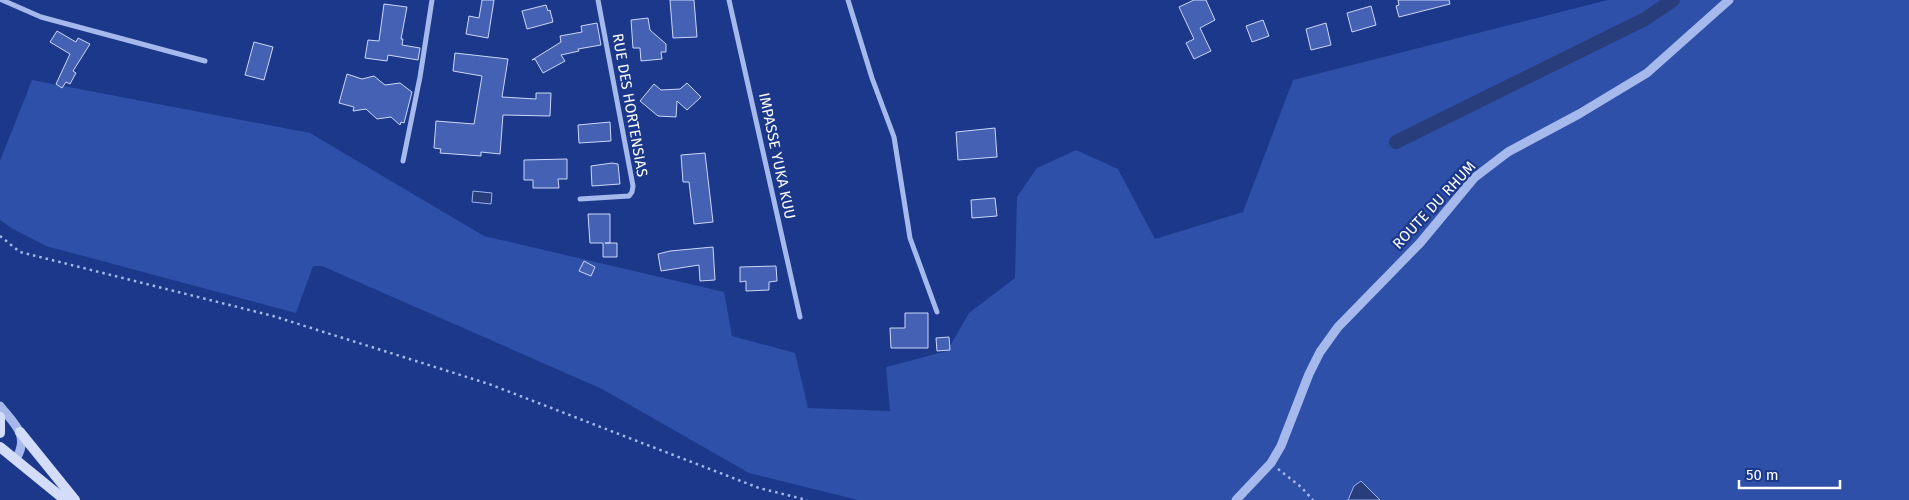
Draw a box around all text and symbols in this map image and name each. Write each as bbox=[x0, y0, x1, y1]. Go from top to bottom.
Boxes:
street label: RUE DES HORTENSIAS bbox=[609, 32, 651, 178]
street label: IMPASSE YUKA KUU bbox=[755, 91, 799, 221]
street label: ROUTE DU RHUM bbox=[1389, 157, 1479, 253]
scale bar bbox=[1739, 458, 1840, 490]
text: 50 m bbox=[1746, 466, 1779, 484]

